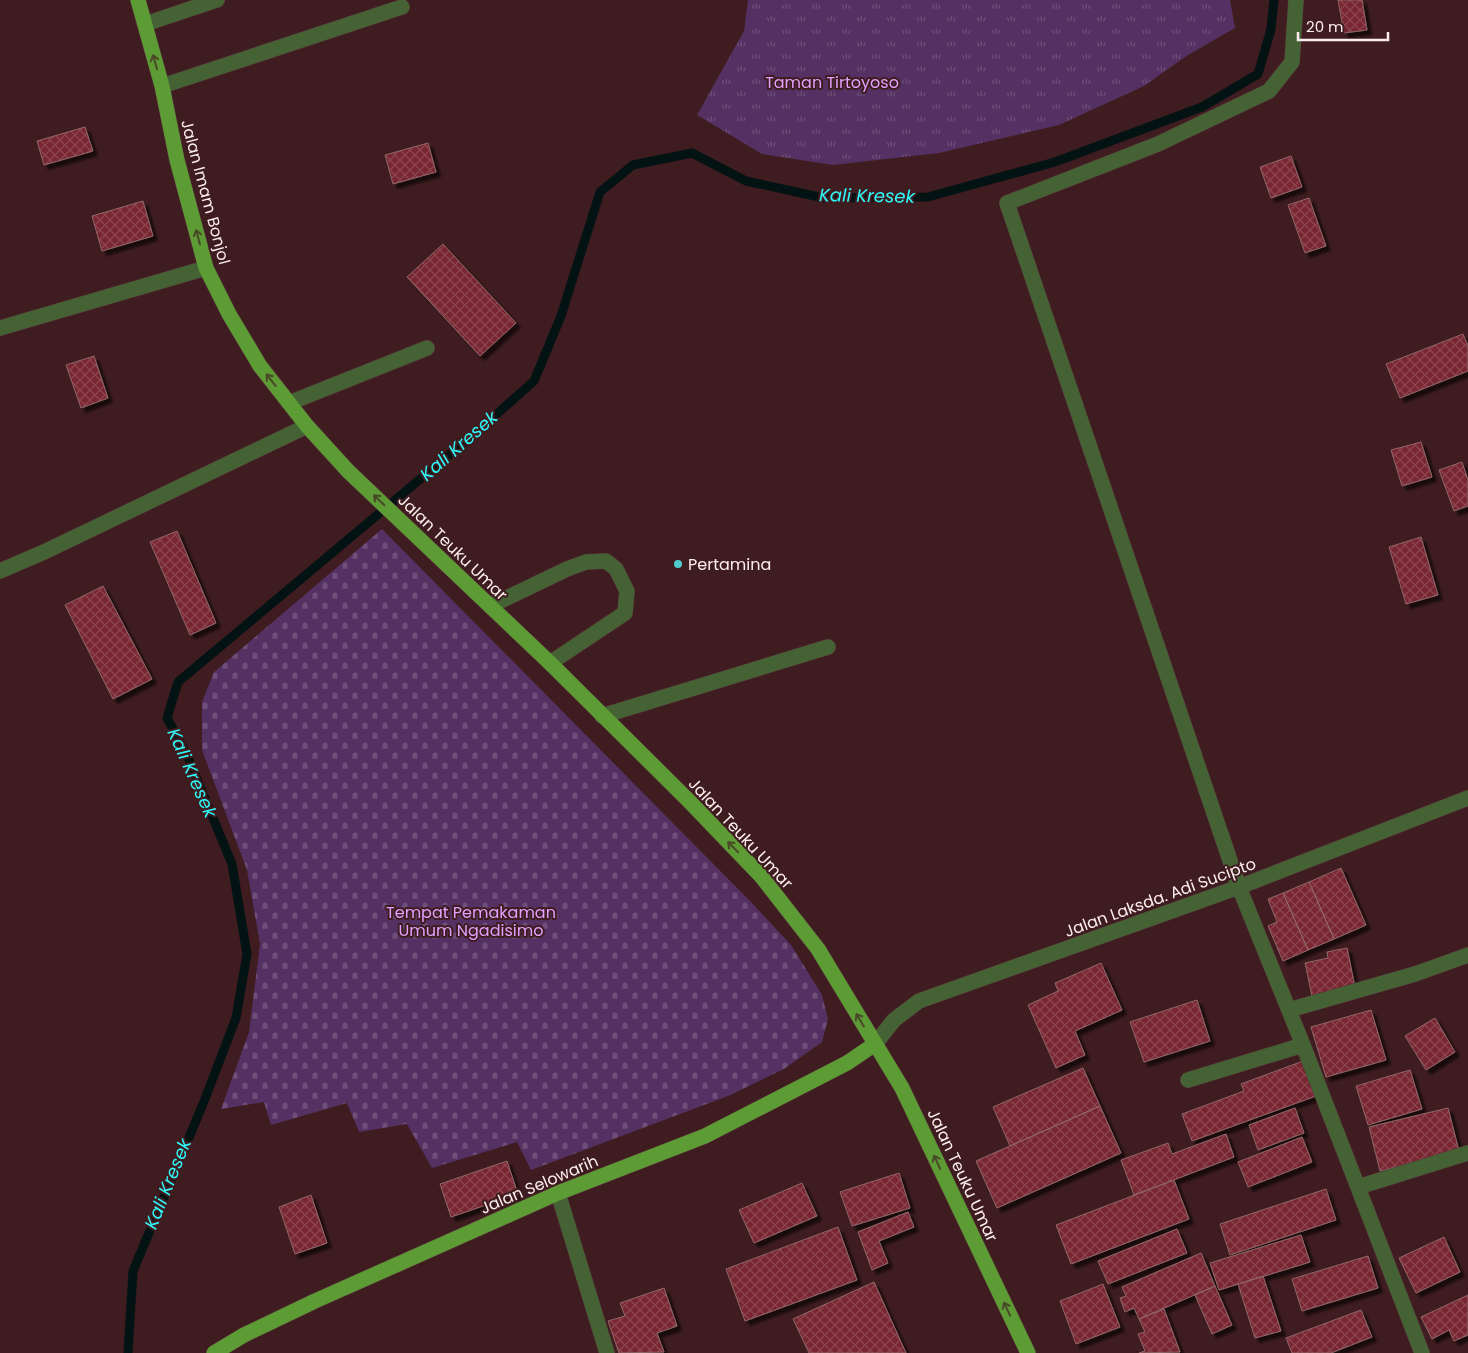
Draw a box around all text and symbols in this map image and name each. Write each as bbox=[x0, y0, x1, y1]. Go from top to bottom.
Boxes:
scale bar bbox=[1298, 10, 1388, 42]
text: 20 m bbox=[1306, 16, 1344, 37]
one-way arrow bbox=[150, 54, 160, 70]
park label: Taman Tirtoyoso bbox=[765, 71, 899, 94]
street label: Jalan Imam Bonjol bbox=[175, 117, 236, 267]
water label: Kali Kresek bbox=[819, 182, 916, 209]
one-way arrow bbox=[192, 229, 202, 245]
one-way arrow bbox=[266, 374, 277, 387]
water label: Kali Kresek bbox=[414, 404, 504, 486]
street label: Jalan Teuku Umar bbox=[393, 489, 513, 606]
one-way arrow bbox=[373, 494, 385, 506]
place label: Pertamina bbox=[688, 553, 771, 576]
marker: Pertamina bbox=[672, 558, 684, 570]
water label: Kali Kresek bbox=[162, 724, 224, 822]
street label: Jalan Teuku Umar bbox=[683, 773, 798, 894]
one-way arrow bbox=[727, 840, 739, 853]
street label: Jalan Laksda. Adi Sucipto bbox=[1061, 852, 1259, 943]
park label: Tempat Pemakaman Umum Ngadisimo bbox=[386, 901, 556, 942]
one-way arrow bbox=[854, 1013, 864, 1027]
street label: Jalan Teuku Umar bbox=[922, 1105, 1003, 1245]
water label: Kali Kresek bbox=[138, 1134, 197, 1233]
street label: Jalan Selowarih bbox=[477, 1149, 602, 1220]
one-way arrow bbox=[932, 1155, 942, 1170]
one-way arrow bbox=[1002, 1302, 1011, 1317]

